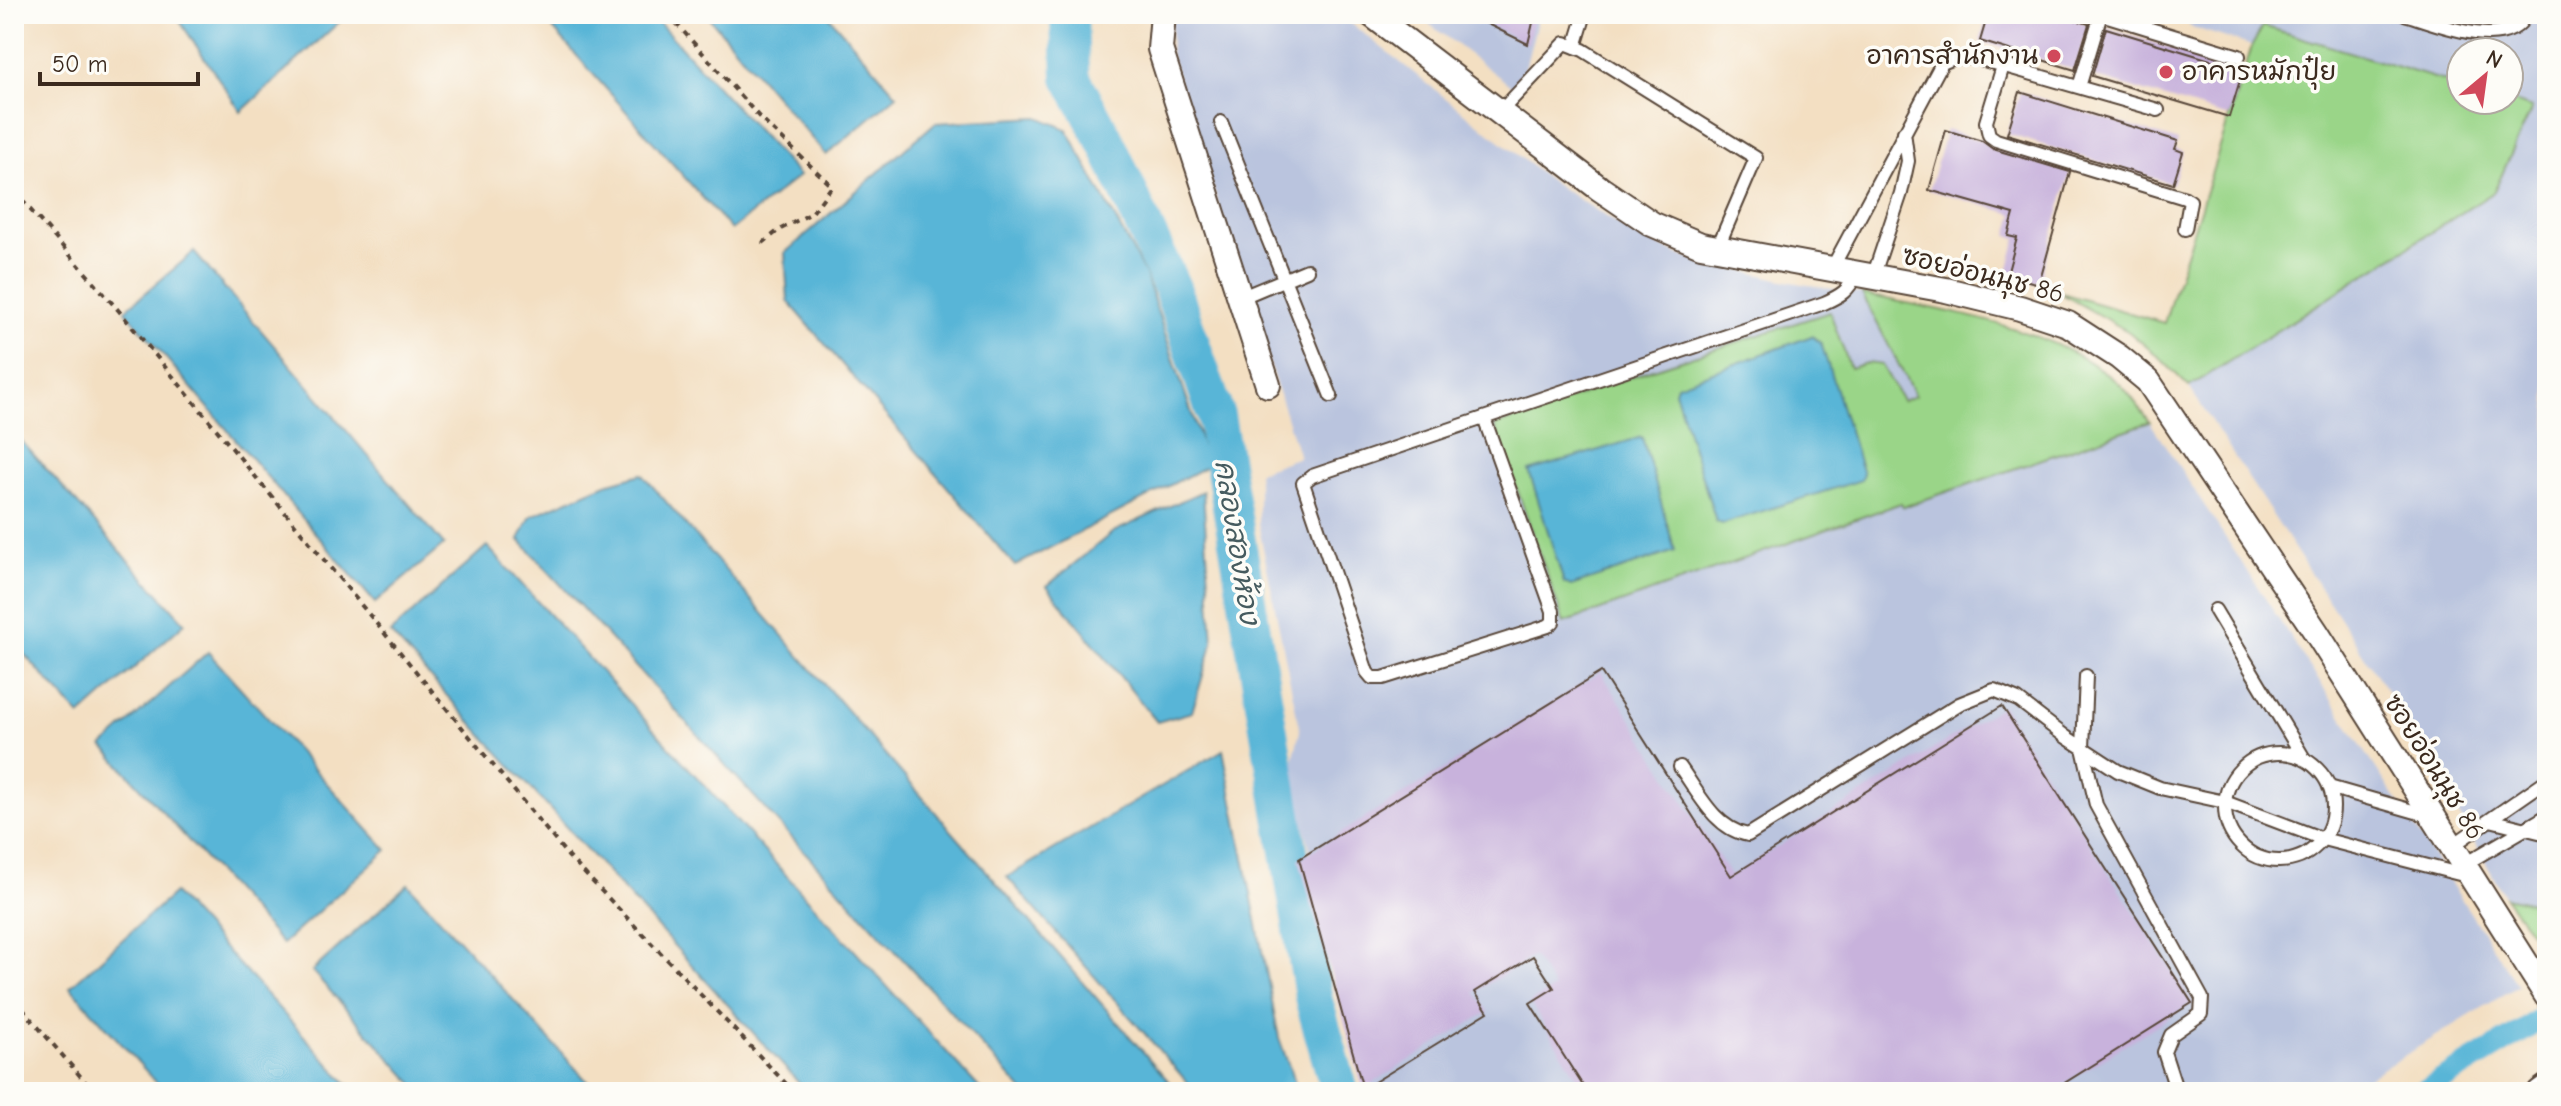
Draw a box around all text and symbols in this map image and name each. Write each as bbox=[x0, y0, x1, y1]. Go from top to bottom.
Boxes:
scale bar bbox=[40, 36, 198, 86]
north arrow bbox=[2445, 36, 2525, 116]
place label: อาคารสำนักงาน bbox=[1866, 40, 2038, 71]
text: N bbox=[2482, 45, 2507, 74]
marker: อาคารสำนักงาน bbox=[2045, 47, 2063, 65]
text: 50 m bbox=[52, 50, 108, 78]
place label: อาคารหมักปุ๋ย bbox=[2182, 55, 2336, 90]
marker: อาคารหมักปุ๋ย bbox=[2157, 63, 2175, 81]
street label: ซอยอ่อนนุช 86 bbox=[1898, 239, 2067, 312]
water label: คลองสองห้อง bbox=[1208, 458, 1268, 629]
street label: ซอยอ่อนนุช 86 bbox=[2375, 688, 2491, 847]

